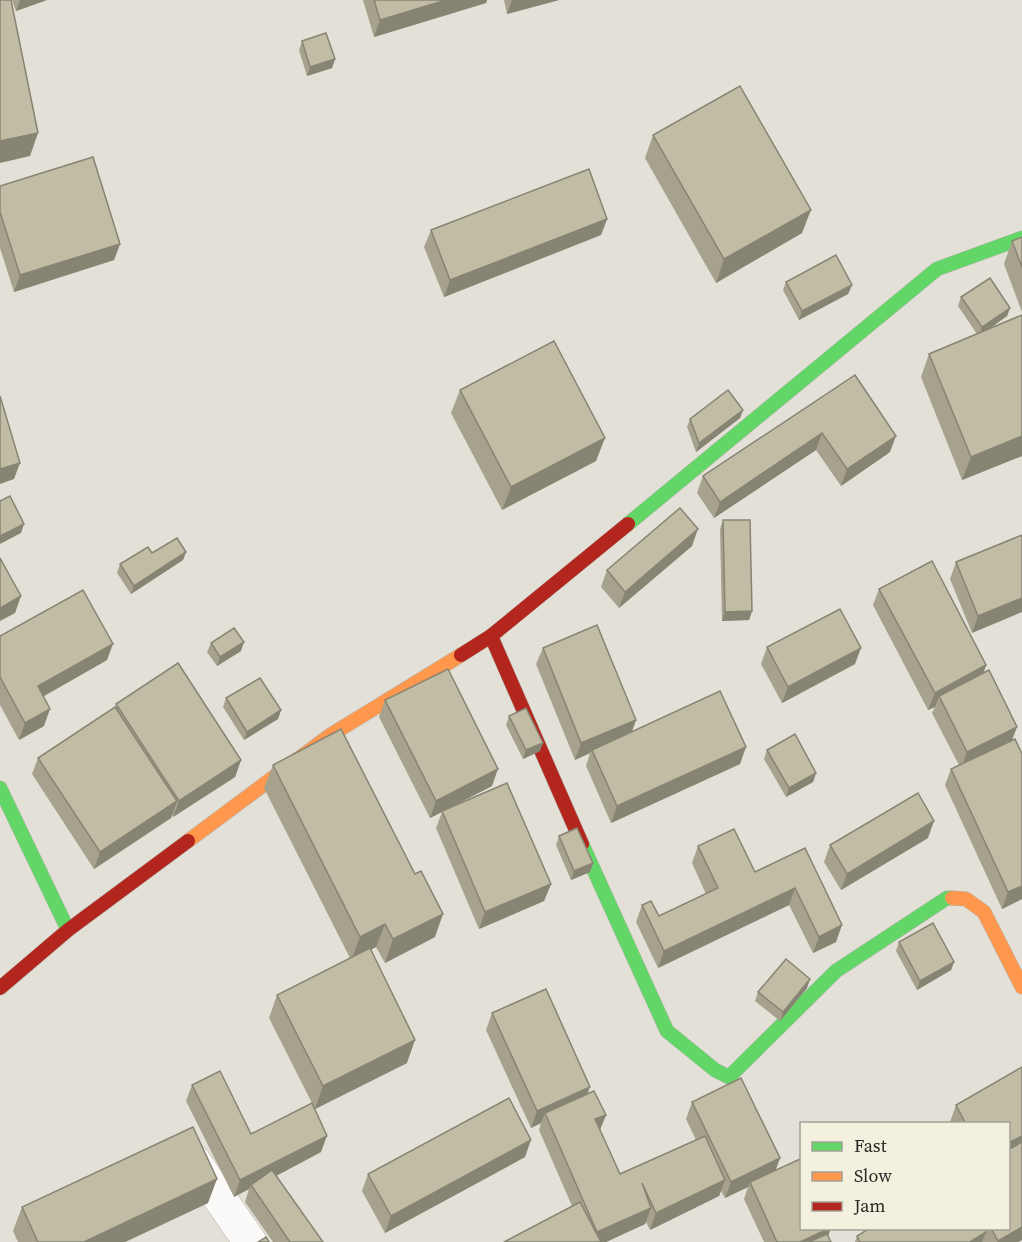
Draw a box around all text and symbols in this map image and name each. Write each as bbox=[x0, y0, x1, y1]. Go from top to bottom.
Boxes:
legend bbox=[800, 1122, 1010, 1230]
text: Fast bbox=[854, 1133, 887, 1158]
text: Slow bbox=[854, 1163, 892, 1188]
text: Jam bbox=[853, 1193, 886, 1218]

